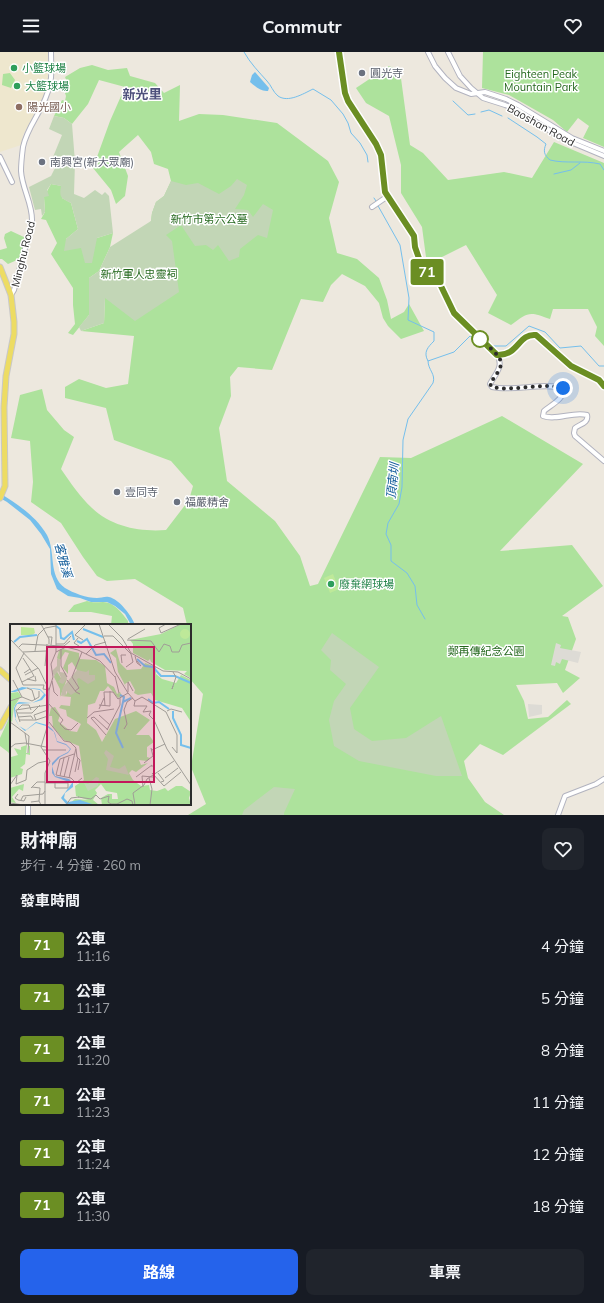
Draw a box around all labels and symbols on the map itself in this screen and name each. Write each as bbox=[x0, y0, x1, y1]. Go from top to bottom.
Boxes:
place label: 小籃球場 bbox=[22, 61, 66, 75]
marker: 小籃球場 bbox=[9, 63, 19, 73]
place label: 圓光寺 bbox=[370, 66, 403, 80]
park label: Eighteen Peak Mountain Park bbox=[504, 67, 578, 94]
marker: 圓光寺 bbox=[357, 68, 367, 78]
place label: 大籃球場 bbox=[25, 79, 69, 93]
marker: 大籃球場 bbox=[12, 81, 22, 91]
district label: 新光里 bbox=[122, 86, 162, 102]
place label: 陽光國小 bbox=[27, 100, 71, 114]
street label: Baoshan Road bbox=[505, 101, 577, 149]
marker: 陽光國小 bbox=[14, 102, 24, 112]
place label: 南興宮(新大眾廟) bbox=[50, 155, 134, 169]
marker: 南興宮(新大眾廟) bbox=[37, 157, 47, 167]
park label: 新竹市第六公墓 bbox=[171, 212, 248, 226]
street label: Minghu Road bbox=[8, 219, 38, 289]
line badge: 71 bbox=[409, 259, 445, 285]
park label: 新竹軍人忠靈祠 bbox=[101, 267, 178, 281]
unlabelled marker bbox=[471, 330, 489, 348]
your location bbox=[553, 378, 573, 398]
water label: 頂南圳 bbox=[383, 460, 402, 500]
place label: 壹同寺 bbox=[125, 485, 158, 499]
marker: 壹同寺 bbox=[112, 487, 122, 497]
place label: 福嚴精舍 bbox=[185, 495, 229, 509]
marker: 福嚴精舍 bbox=[172, 497, 182, 507]
water label: 客雅溪 bbox=[52, 541, 76, 581]
place label: 廢棄網球場 bbox=[339, 577, 394, 591]
marker: 廢棄網球場 bbox=[326, 579, 336, 589]
inset map bbox=[10, 624, 191, 805]
park label: 鄭再傳紀念公園 bbox=[448, 644, 525, 658]

